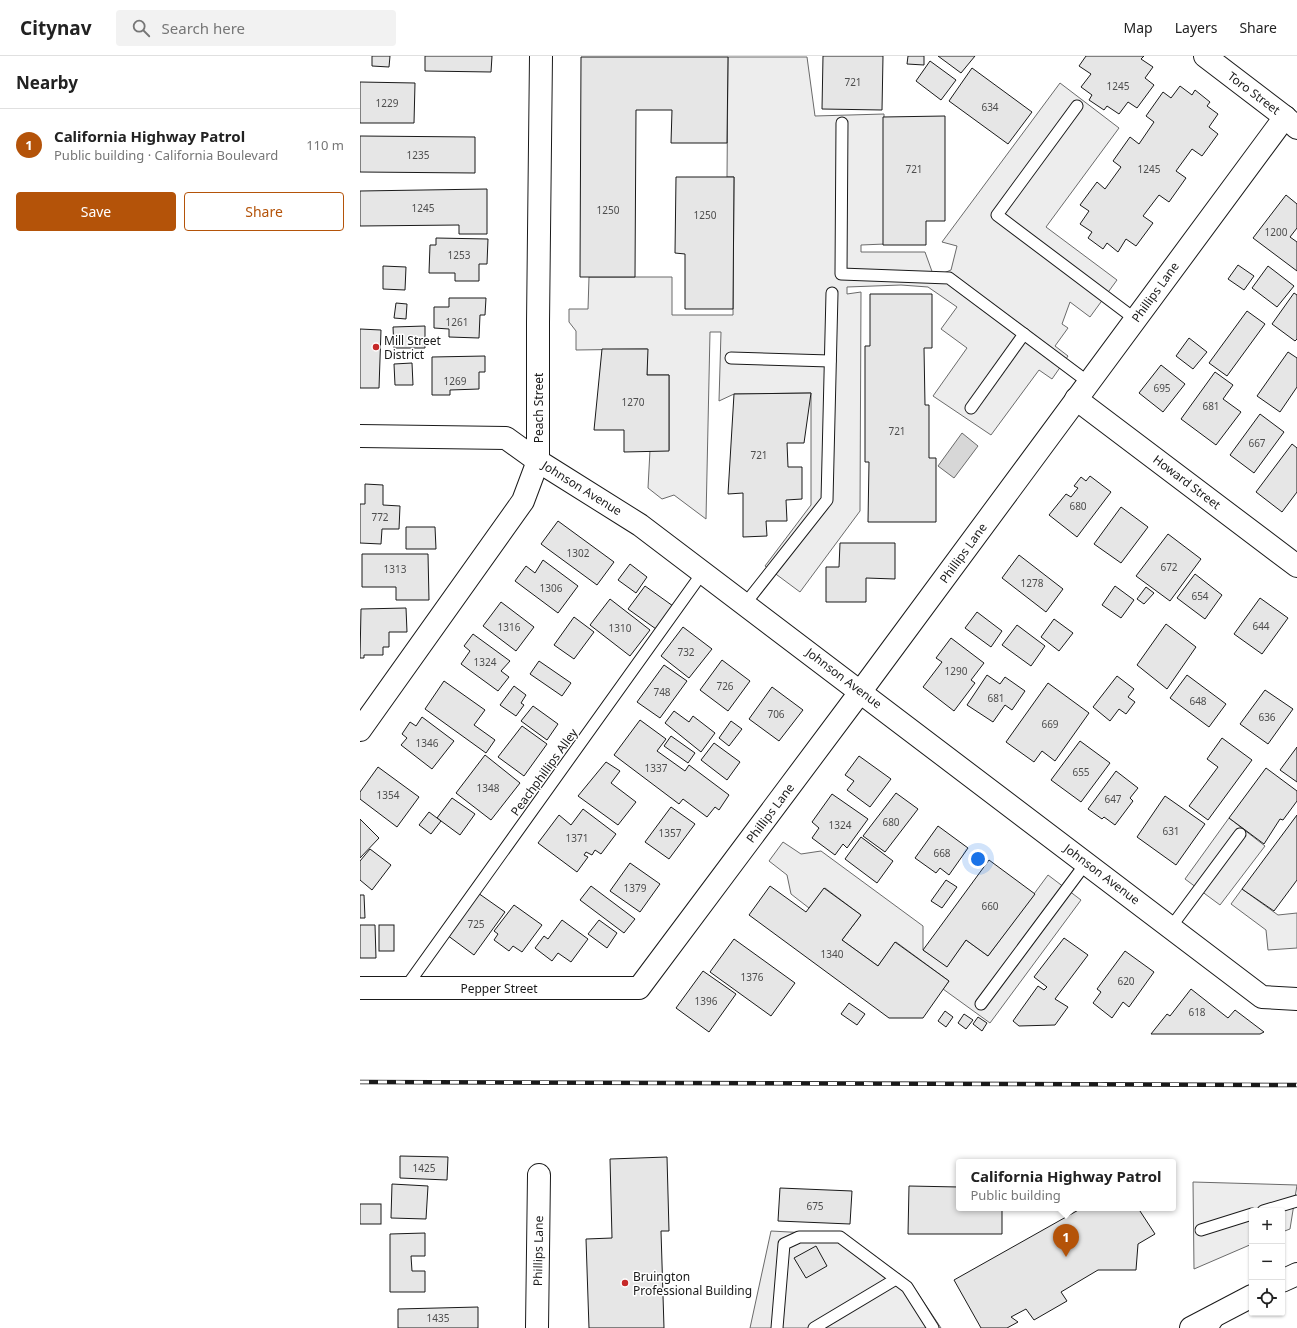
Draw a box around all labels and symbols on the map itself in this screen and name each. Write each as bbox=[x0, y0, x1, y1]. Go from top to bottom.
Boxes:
street label: Toro Street bbox=[1224, 68, 1284, 119]
house number: 721 bbox=[844, 75, 862, 89]
house number: 1245 bbox=[1107, 79, 1130, 93]
house number: 1229 bbox=[376, 96, 399, 110]
house number: 634 bbox=[981, 100, 999, 114]
house number: 1235 bbox=[407, 148, 430, 162]
house number: 721 bbox=[905, 162, 923, 176]
house number: 1245 bbox=[1138, 162, 1161, 176]
house number: 1245 bbox=[412, 201, 435, 215]
house number: 1250 bbox=[597, 203, 620, 217]
house number: 1250 bbox=[694, 208, 717, 222]
house number: 1200 bbox=[1265, 225, 1288, 239]
house number: 1253 bbox=[448, 248, 471, 262]
street label: Phillips Lane bbox=[1127, 258, 1183, 326]
house number: 1261 bbox=[446, 315, 468, 329]
place label: Mill Street District bbox=[384, 332, 441, 363]
marker: Mill Street District bbox=[371, 342, 381, 352]
street label: Peach Street bbox=[530, 372, 547, 443]
house number: 1269 bbox=[444, 374, 467, 388]
house number: 695 bbox=[1153, 381, 1171, 395]
house number: 1270 bbox=[622, 395, 645, 409]
house number: 681 bbox=[1202, 399, 1220, 413]
house number: 721 bbox=[888, 424, 906, 438]
house number: 667 bbox=[1248, 436, 1266, 450]
house number: 721 bbox=[750, 448, 768, 462]
street label: Howard Street bbox=[1150, 451, 1225, 514]
street label: Johnson Avenue bbox=[538, 456, 625, 519]
house number: 680 bbox=[1069, 499, 1087, 513]
house number: 772 bbox=[371, 510, 389, 524]
street label: Phillips Lane bbox=[935, 519, 991, 587]
house number: 1302 bbox=[567, 546, 590, 560]
house number: 672 bbox=[1160, 560, 1178, 574]
house number: 1313 bbox=[384, 562, 407, 576]
house number: 1278 bbox=[1021, 576, 1044, 590]
house number: 1306 bbox=[540, 581, 563, 595]
house number: 654 bbox=[1191, 589, 1209, 603]
house number: 644 bbox=[1252, 619, 1270, 633]
house number: 1316 bbox=[498, 620, 521, 634]
house number: 1310 bbox=[609, 621, 632, 635]
street label: Johnson Avenue bbox=[802, 643, 886, 712]
house number: 732 bbox=[677, 645, 695, 659]
house number: 1324 bbox=[474, 655, 497, 669]
house number: 1290 bbox=[945, 664, 968, 678]
house number: 726 bbox=[716, 679, 734, 693]
house number: 748 bbox=[653, 685, 671, 699]
house number: 681 bbox=[987, 691, 1005, 705]
house number: 648 bbox=[1189, 694, 1207, 708]
house number: 706 bbox=[767, 707, 785, 721]
house number: 636 bbox=[1258, 710, 1276, 724]
house number: 669 bbox=[1041, 717, 1059, 731]
street label: Peachphillips Alley bbox=[507, 724, 582, 819]
house number: 1346 bbox=[416, 736, 439, 750]
house number: 1337 bbox=[645, 761, 668, 775]
house number: 655 bbox=[1072, 765, 1090, 779]
street label: Phillips Lane bbox=[742, 780, 798, 846]
house number: 1348 bbox=[477, 781, 500, 795]
house number: 1354 bbox=[377, 788, 400, 802]
house number: 647 bbox=[1104, 792, 1122, 806]
house number: 680 bbox=[882, 815, 900, 829]
house number: 1324 bbox=[829, 818, 852, 832]
house number: 631 bbox=[1162, 824, 1180, 838]
house number: 1357 bbox=[659, 826, 682, 840]
house number: 1371 bbox=[566, 831, 588, 845]
street label: Johnson Avenue bbox=[1060, 839, 1144, 908]
house number: 668 bbox=[933, 846, 951, 860]
your location bbox=[968, 849, 988, 869]
house number: 1379 bbox=[624, 881, 647, 895]
house number: 660 bbox=[981, 899, 999, 913]
house number: 725 bbox=[467, 917, 485, 931]
house number: 1340 bbox=[821, 947, 844, 961]
house number: 1376 bbox=[741, 970, 764, 984]
house number: 620 bbox=[1117, 974, 1135, 988]
street label: Pepper Street bbox=[460, 980, 538, 997]
house number: 1396 bbox=[695, 994, 718, 1008]
house number: 618 bbox=[1188, 1005, 1206, 1019]
house number: 1425 bbox=[413, 1161, 436, 1175]
house number: 675 bbox=[806, 1199, 824, 1213]
street label: Phillips Lane bbox=[529, 1215, 547, 1286]
pin: 1 bbox=[1053, 1224, 1079, 1257]
place label: Bruington Professional Building bbox=[633, 1268, 752, 1299]
marker: Bruington Professional Building bbox=[620, 1278, 630, 1288]
house number: 1435 bbox=[427, 1311, 450, 1325]

